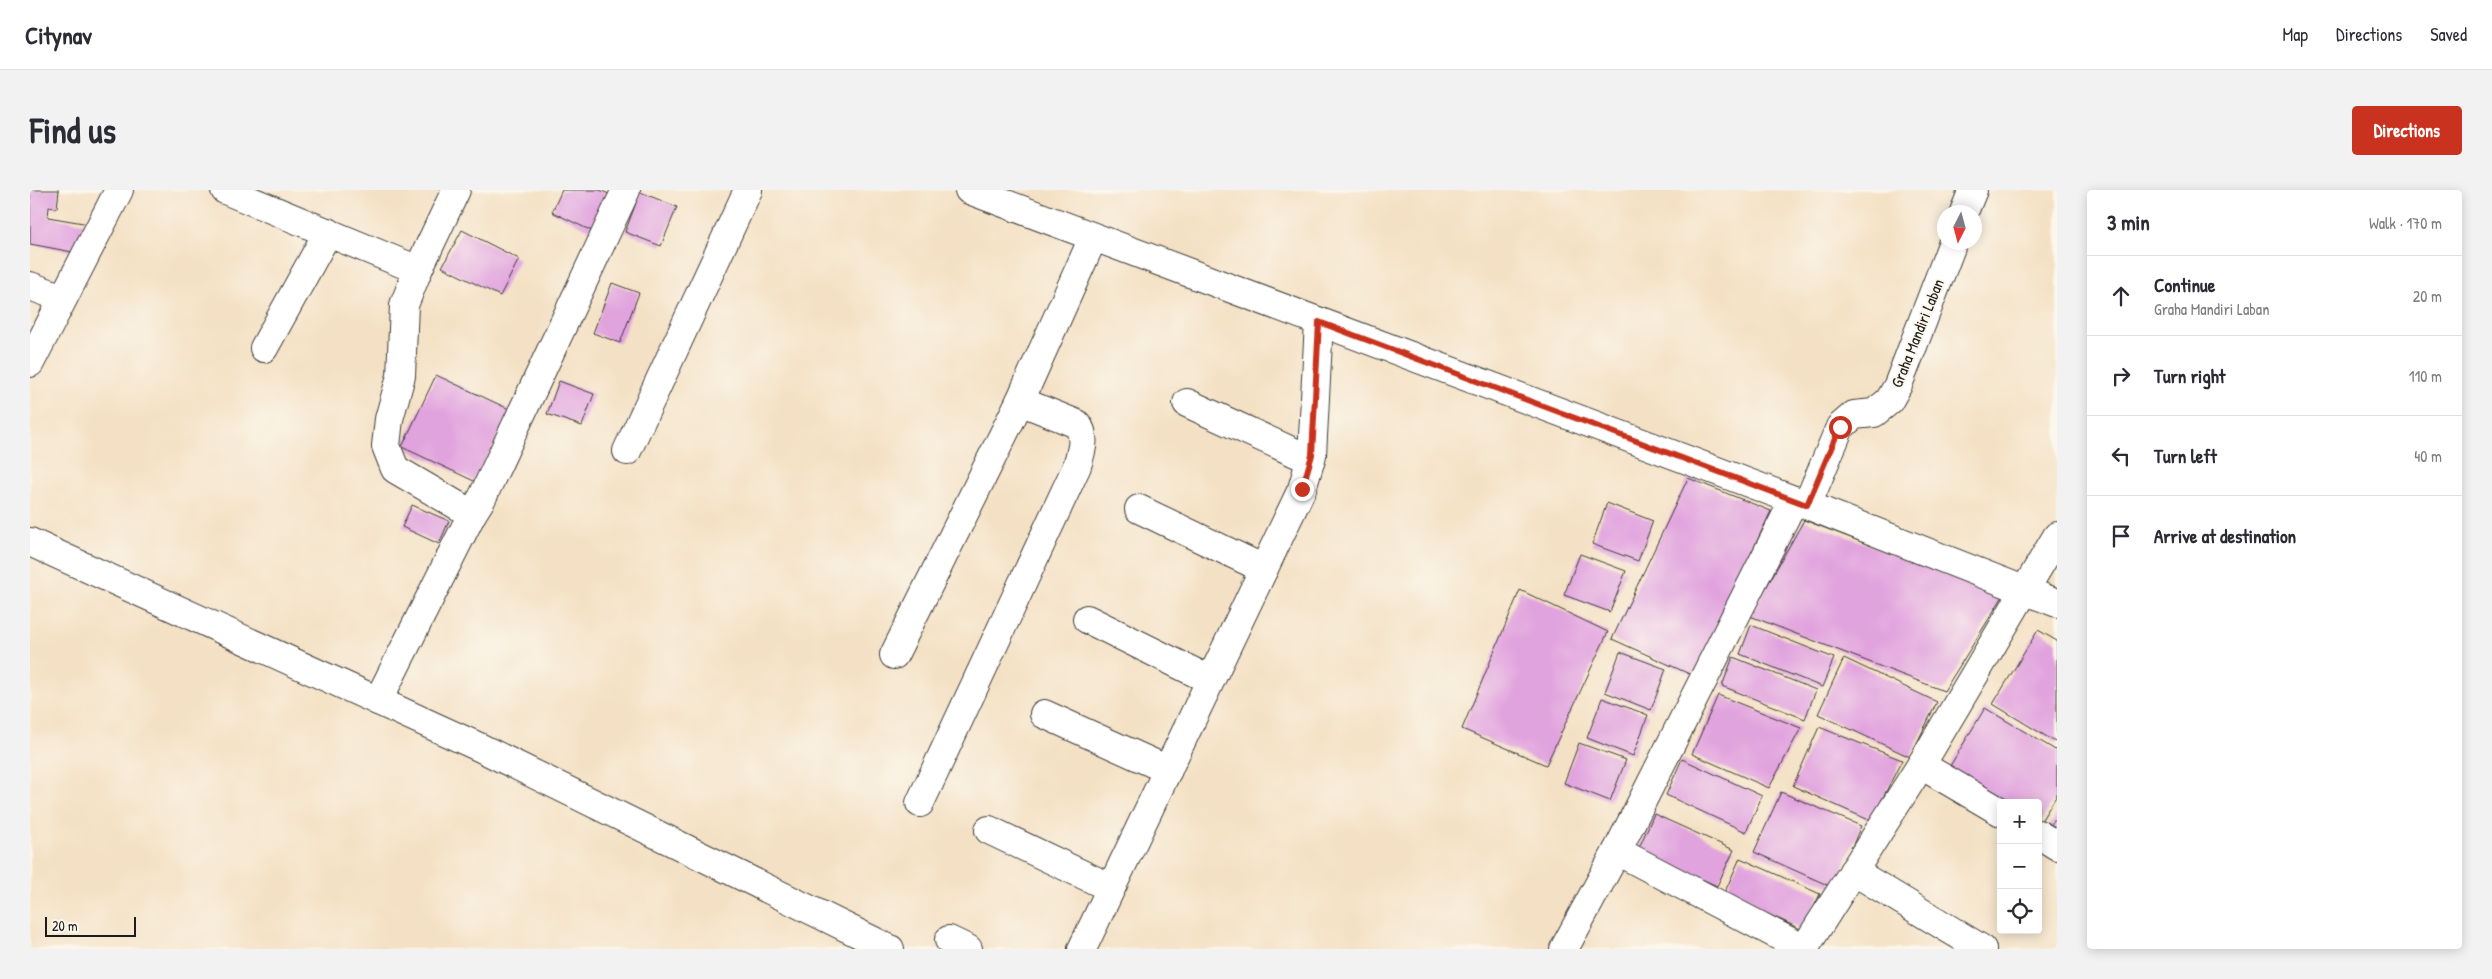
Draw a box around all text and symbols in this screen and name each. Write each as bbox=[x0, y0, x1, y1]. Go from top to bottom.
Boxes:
text: Citynav bbox=[25, 19, 92, 51]
text: Map bbox=[2283, 22, 2308, 47]
text: Directions bbox=[2336, 22, 2402, 47]
text: Saved bbox=[2430, 22, 2467, 47]
button: Directions bbox=[2352, 106, 2462, 155]
text: Find us bbox=[30, 107, 116, 154]
north arrow bbox=[1937, 205, 1982, 250]
text: 3 min bbox=[2107, 208, 2150, 237]
text: Walk · 170 m bbox=[2369, 212, 2442, 234]
text: Continue bbox=[2154, 272, 2215, 298]
street label: Graha Mandiri Laban bbox=[1885, 275, 1949, 391]
icon: ahead bbox=[2107, 282, 2135, 310]
text: 20 m bbox=[2413, 285, 2442, 307]
text: Graha Mandiri Laban bbox=[2154, 298, 2269, 320]
icon: right bbox=[2107, 362, 2135, 390]
text: Turn right bbox=[2154, 363, 2225, 389]
text: 110 m bbox=[2409, 365, 2442, 387]
route start bbox=[1829, 416, 1852, 439]
icon: left bbox=[2107, 442, 2135, 470]
text: Turn left bbox=[2154, 443, 2217, 469]
text: 40 m bbox=[2414, 445, 2442, 467]
route end bbox=[1291, 478, 1314, 501]
icon: arrive bbox=[2107, 522, 2135, 550]
text: Arrive at destination bbox=[2154, 523, 2296, 549]
map controls bbox=[1997, 799, 2042, 934]
button: + bbox=[1997, 799, 2042, 844]
button: − bbox=[1997, 844, 2042, 889]
button: locate bbox=[1997, 889, 2042, 934]
scale bar bbox=[45, 914, 136, 937]
text: 20 m bbox=[52, 916, 78, 935]

